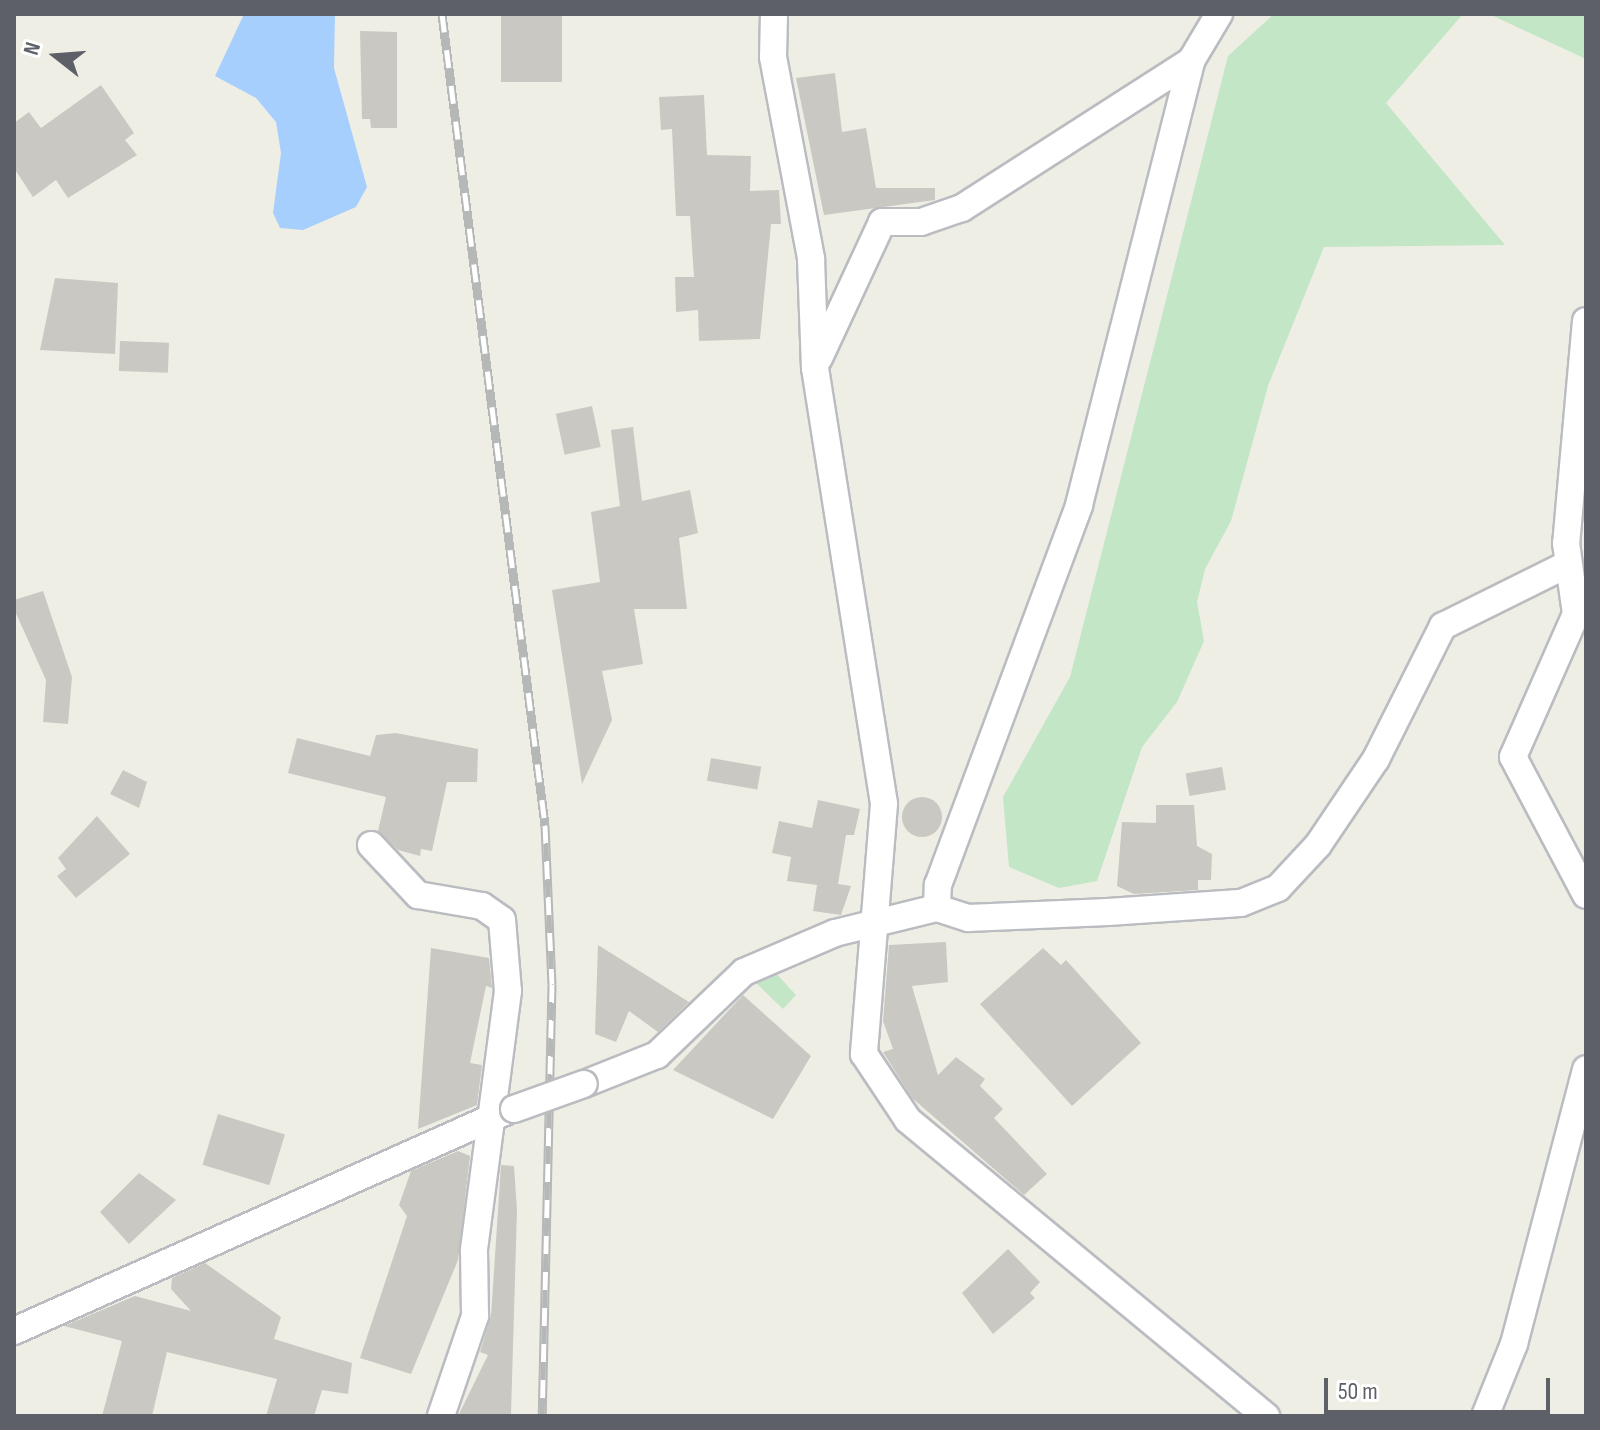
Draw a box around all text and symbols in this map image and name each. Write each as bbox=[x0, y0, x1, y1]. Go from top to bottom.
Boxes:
north arrow bbox=[16, 16, 96, 96]
text: N bbox=[18, 39, 47, 58]
scale bar bbox=[1328, 1362, 1554, 1412]
text: 50 m bbox=[1338, 1377, 1378, 1406]

